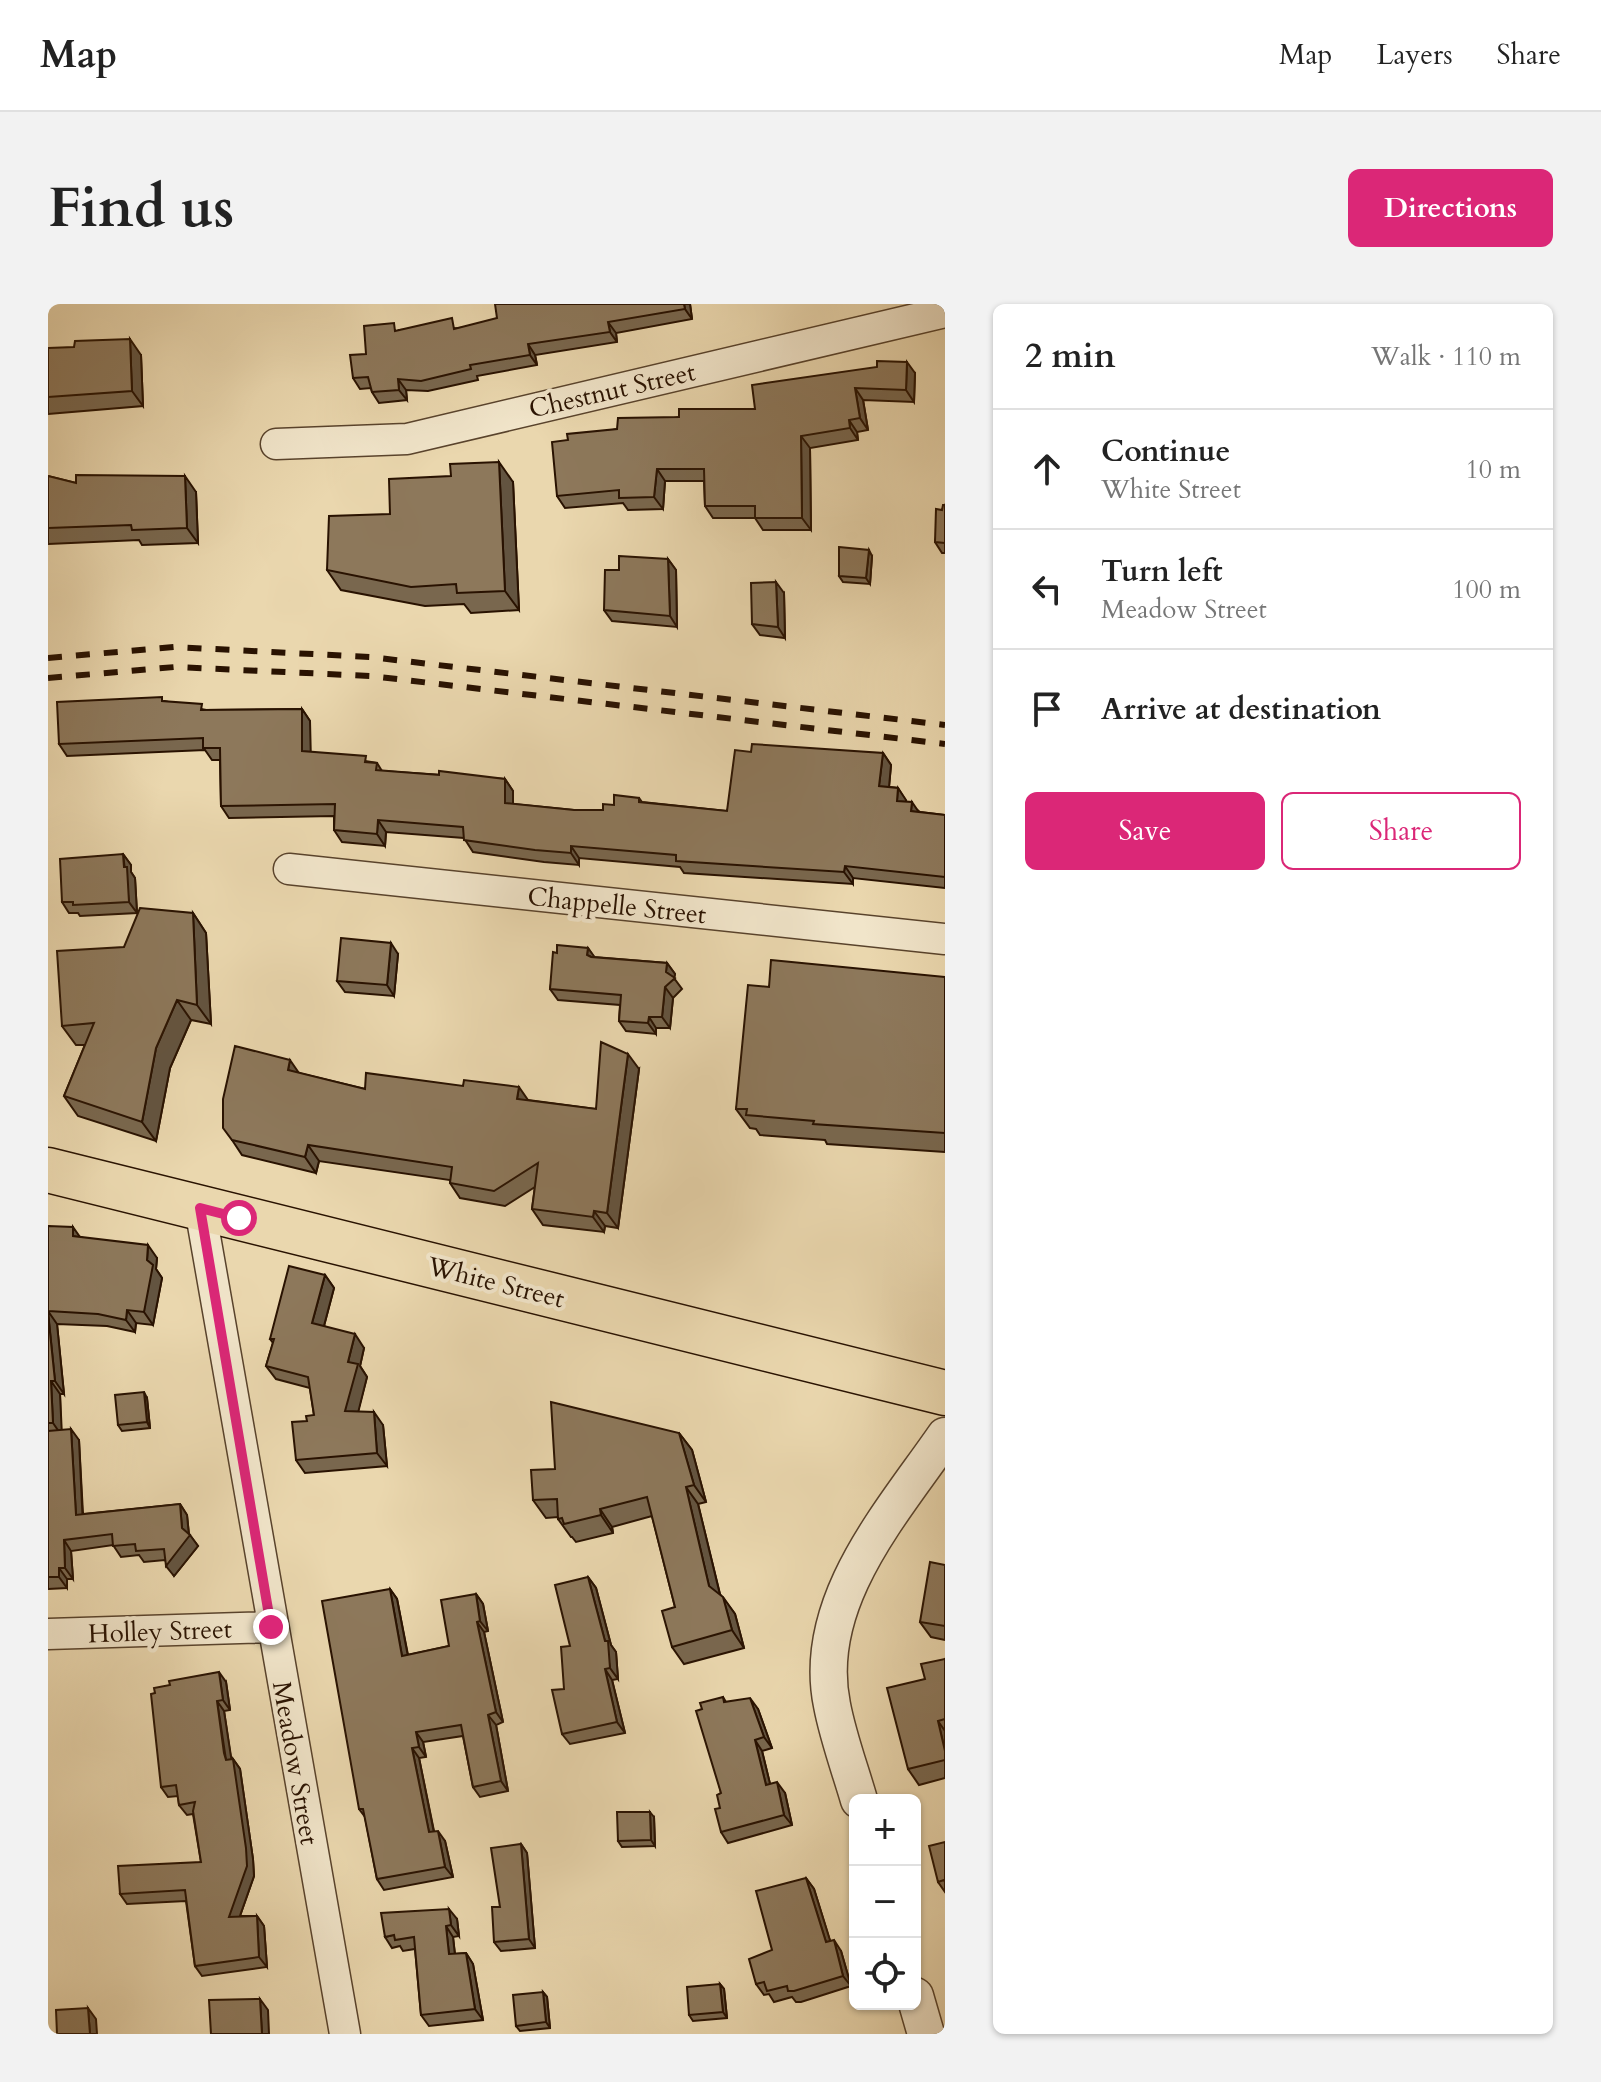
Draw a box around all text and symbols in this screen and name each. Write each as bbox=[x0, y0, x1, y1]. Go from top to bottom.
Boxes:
text: Map bbox=[40, 29, 117, 81]
text: Map bbox=[1279, 36, 1332, 74]
text: Layers bbox=[1376, 36, 1453, 74]
text: Share bbox=[1497, 36, 1561, 74]
button: Directions bbox=[1348, 169, 1553, 247]
text: Find us bbox=[48, 171, 234, 246]
text: 2 min bbox=[1025, 333, 1116, 379]
text: Walk · 110 m bbox=[1371, 339, 1521, 374]
street label: Chestnut Street bbox=[526, 354, 699, 427]
text: Continue bbox=[1101, 431, 1230, 472]
icon: ahead bbox=[1025, 447, 1069, 491]
text: 10 m bbox=[1465, 452, 1521, 487]
text: White Street bbox=[1101, 472, 1241, 507]
text: Turn left bbox=[1101, 551, 1223, 592]
icon: left bbox=[1025, 567, 1069, 611]
text: 100 m bbox=[1452, 572, 1521, 607]
text: Meadow Street bbox=[1101, 592, 1267, 627]
icon: arrive bbox=[1025, 687, 1069, 731]
text: Arrive at destination bbox=[1101, 689, 1381, 730]
button: Save bbox=[1025, 792, 1265, 870]
button: Share bbox=[1281, 792, 1521, 870]
street label: Chappelle Street bbox=[526, 879, 708, 932]
route start bbox=[221, 1200, 257, 1236]
street label: White Street bbox=[423, 1248, 568, 1316]
route end bbox=[253, 1609, 289, 1645]
street label: Holley Street bbox=[87, 1611, 233, 1652]
street label: Meadow Street bbox=[264, 1678, 327, 1848]
map controls bbox=[849, 1794, 921, 2010]
button: + bbox=[849, 1794, 921, 1866]
button: − bbox=[849, 1866, 921, 1938]
button: locate bbox=[849, 1938, 921, 2010]

